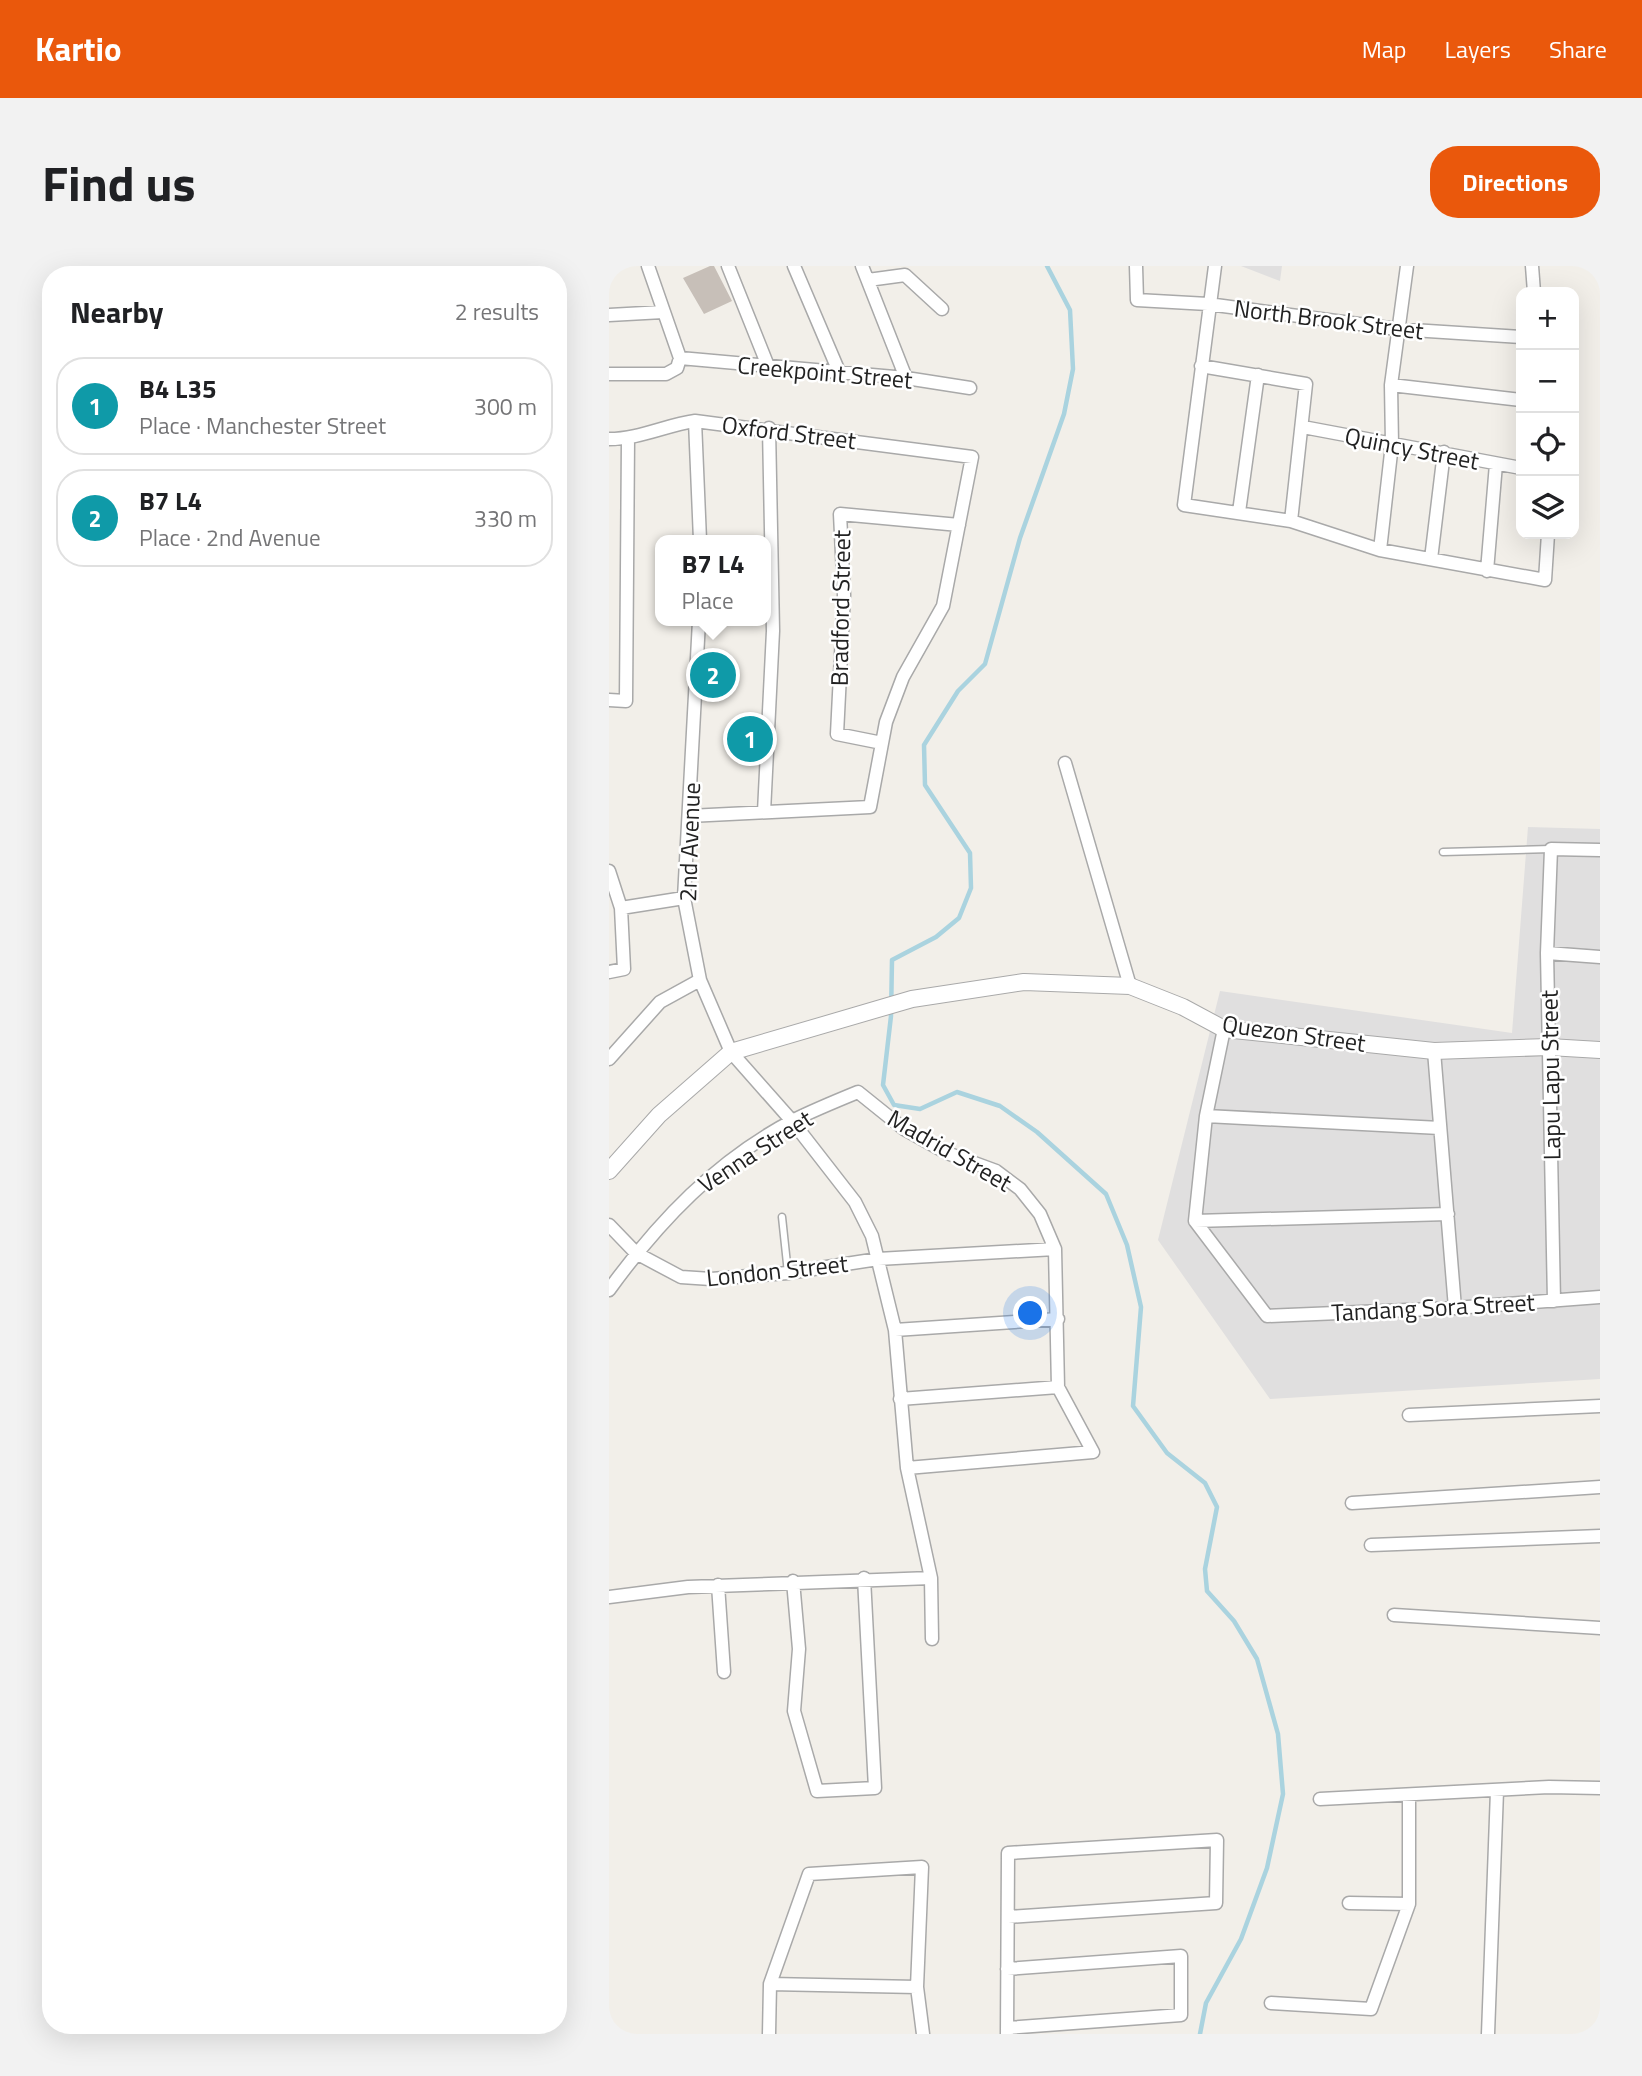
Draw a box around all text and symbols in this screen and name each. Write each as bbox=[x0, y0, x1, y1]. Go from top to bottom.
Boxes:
text: Kartio bbox=[35, 24, 122, 74]
text: Map bbox=[1362, 31, 1407, 67]
text: Layers bbox=[1445, 31, 1511, 67]
text: Share bbox=[1549, 31, 1607, 67]
text: Find us bbox=[42, 145, 196, 220]
button: Directions bbox=[1430, 146, 1600, 218]
map controls bbox=[1516, 287, 1579, 539]
button: + bbox=[1516, 287, 1579, 350]
text: Nearby bbox=[70, 289, 163, 335]
street label: North Brook Street bbox=[1232, 290, 1426, 349]
text: 2 results bbox=[455, 294, 539, 329]
street label: Creekpoint Street bbox=[736, 346, 915, 398]
button: − bbox=[1516, 350, 1579, 413]
text: B4 L35 bbox=[139, 369, 217, 408]
text: 1 bbox=[89, 389, 101, 424]
text: 300 m bbox=[474, 389, 537, 424]
street label: Oxford Street bbox=[720, 406, 859, 458]
text: Place · Manchester Street bbox=[139, 408, 386, 443]
button: locate bbox=[1516, 413, 1579, 476]
street label: Quincy Street bbox=[1342, 417, 1483, 479]
button: layers bbox=[1516, 476, 1579, 539]
text: B7 L4 bbox=[139, 481, 202, 520]
text: 2 bbox=[89, 501, 101, 536]
text: 330 m bbox=[474, 501, 537, 536]
text: Place · 2nd Avenue bbox=[139, 520, 321, 555]
street label: Bradford Street bbox=[821, 529, 859, 686]
popup bbox=[655, 535, 771, 626]
text: B7 L4 bbox=[682, 544, 744, 583]
text: Place bbox=[682, 583, 734, 618]
pin: 2 bbox=[690, 649, 736, 701]
pin: 1 bbox=[727, 713, 773, 765]
street label: 2nd Avenue bbox=[669, 782, 709, 902]
street label: Lapu Lapu Street bbox=[1531, 989, 1569, 1160]
street label: Quezon Street bbox=[1220, 1005, 1369, 1061]
street label: Venna Street bbox=[691, 1100, 820, 1202]
street label: Madrid Street bbox=[881, 1100, 1019, 1200]
street label: London Street bbox=[704, 1245, 850, 1295]
street label: Tandang Sora Street bbox=[1330, 1284, 1536, 1330]
your location bbox=[1013, 1296, 1047, 1330]

